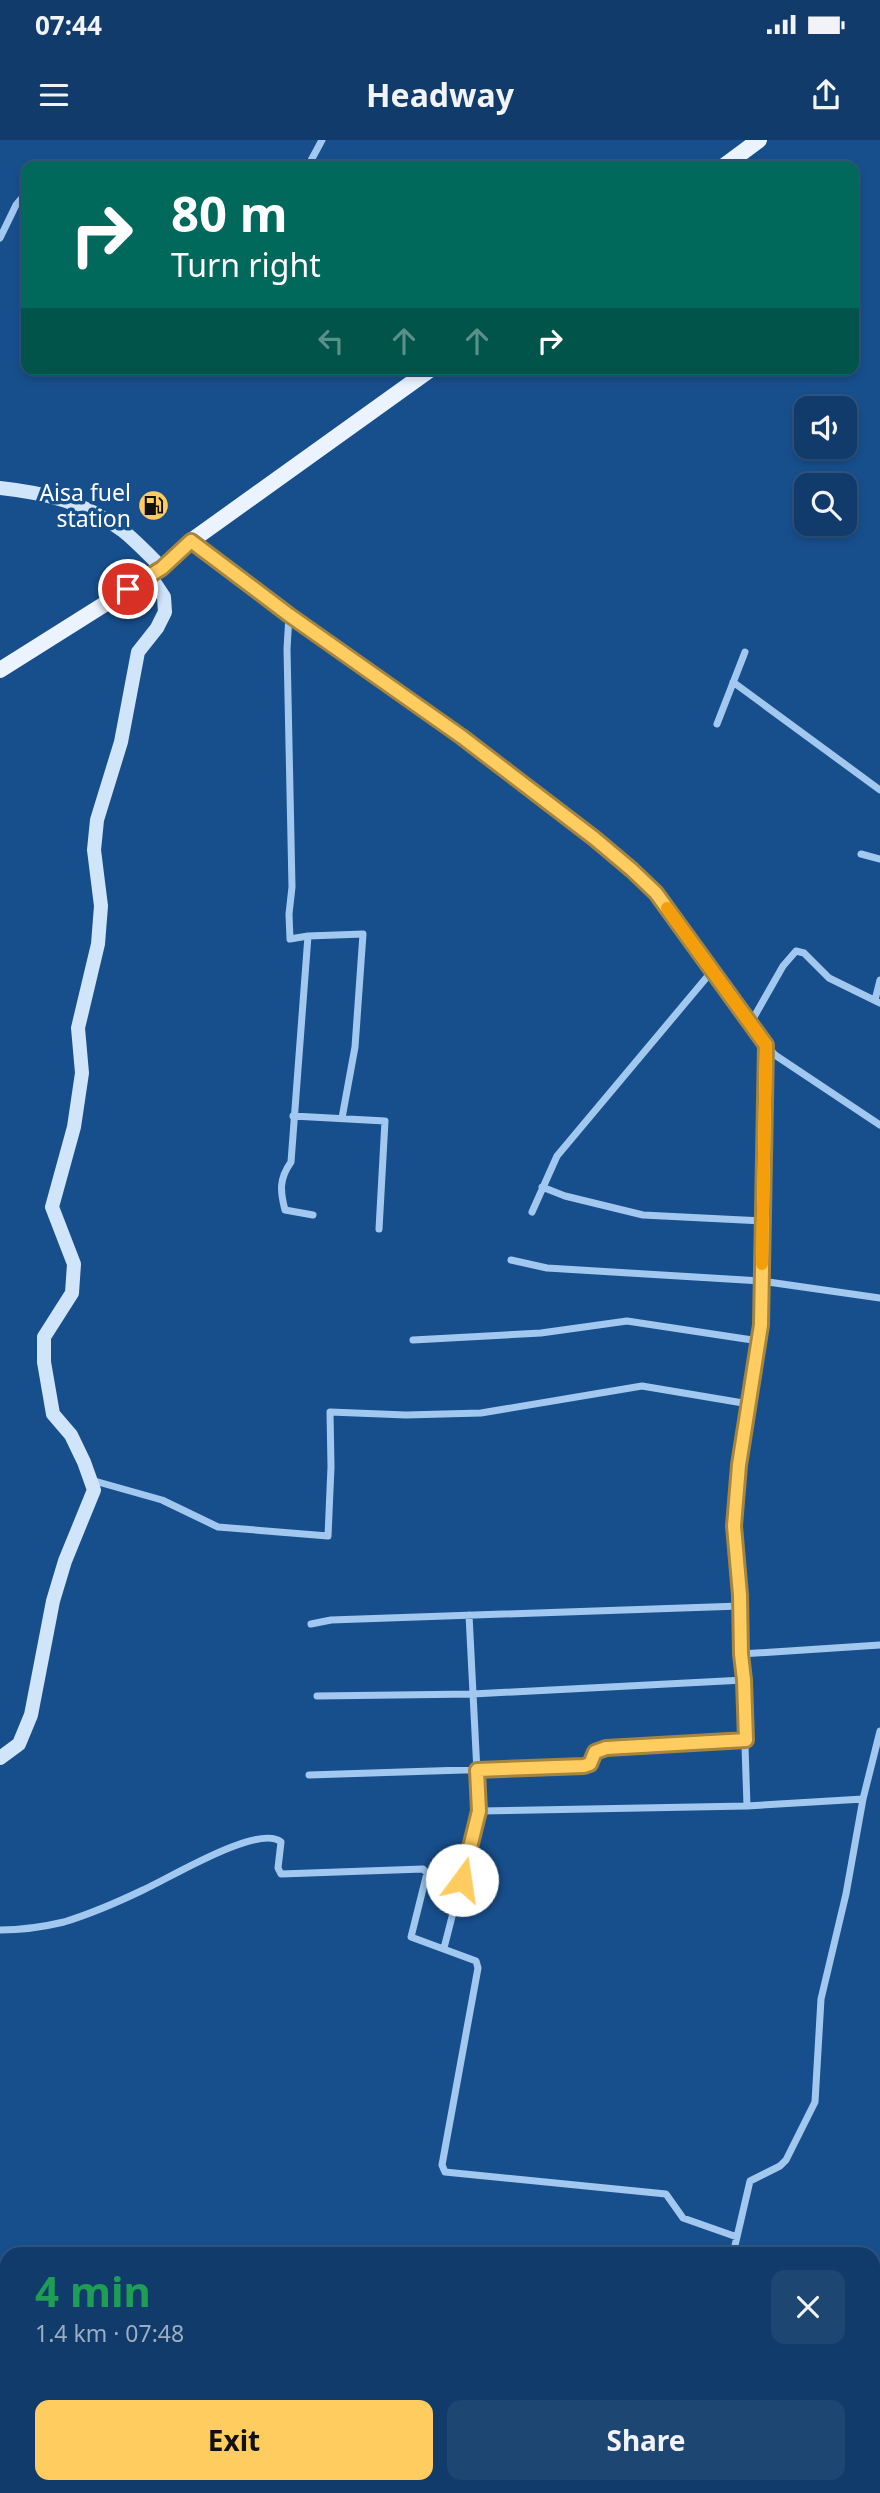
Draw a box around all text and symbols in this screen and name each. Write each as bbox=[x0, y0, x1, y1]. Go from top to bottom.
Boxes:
text: 07:44 bbox=[35, 7, 102, 43]
text: Headway bbox=[366, 73, 514, 116]
icon: menu bbox=[35, 76, 73, 114]
icon: share bbox=[807, 76, 845, 114]
text: 80 m bbox=[171, 180, 288, 246]
icon: right bbox=[56, 189, 147, 280]
text: Turn right bbox=[171, 243, 321, 286]
icon: left bbox=[312, 322, 350, 360]
icon: ahead bbox=[385, 322, 423, 360]
icon: ahead bbox=[458, 322, 496, 360]
icon: right bbox=[531, 322, 569, 360]
map controls bbox=[794, 396, 857, 536]
button: sound bbox=[794, 396, 857, 459]
button: search bbox=[794, 473, 857, 536]
place label: Aisa fuel station bbox=[39, 476, 131, 534]
fuel station icon: Aisa fuel station bbox=[137, 488, 171, 522]
pin bbox=[98, 559, 158, 619]
icon: arrive bbox=[109, 570, 147, 608]
position arrow bbox=[425, 1843, 499, 1917]
text: 4 min bbox=[35, 2262, 151, 2319]
button: close bbox=[771, 2270, 845, 2344]
text: 1.4 km · 07:48 bbox=[35, 2317, 184, 2349]
button: Exit bbox=[35, 2400, 433, 2480]
button: Share bbox=[447, 2400, 845, 2480]

